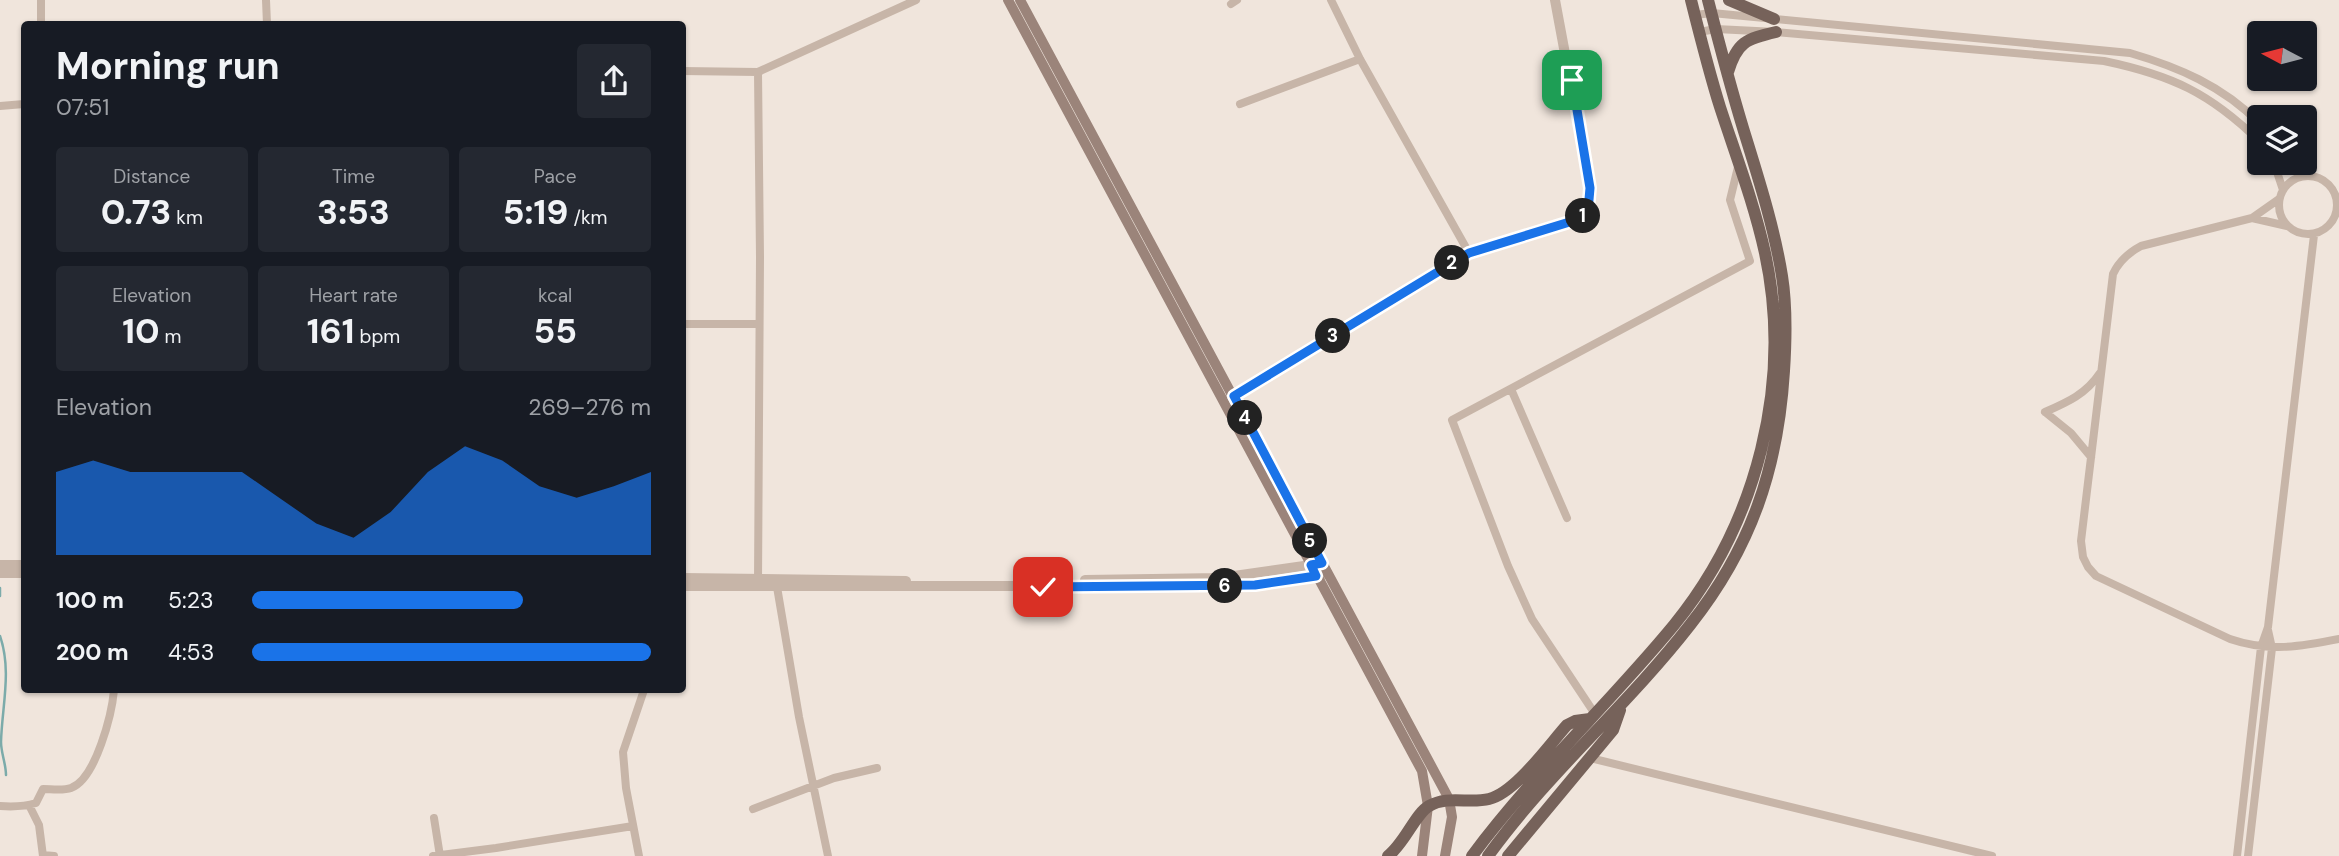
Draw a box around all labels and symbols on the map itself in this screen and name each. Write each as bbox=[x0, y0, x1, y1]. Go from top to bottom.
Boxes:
north arrow bbox=[2247, 21, 2317, 91]
pin bbox=[1542, 50, 1602, 110]
pin: 1 bbox=[1566, 198, 1600, 234]
pin: 2 bbox=[1434, 246, 1470, 280]
pin: 3 bbox=[1316, 318, 1350, 354]
pin: 4 bbox=[1228, 400, 1262, 436]
pin: 5 bbox=[1292, 524, 1328, 558]
pin bbox=[1013, 557, 1073, 617]
pin: 6 bbox=[1208, 568, 1242, 604]

